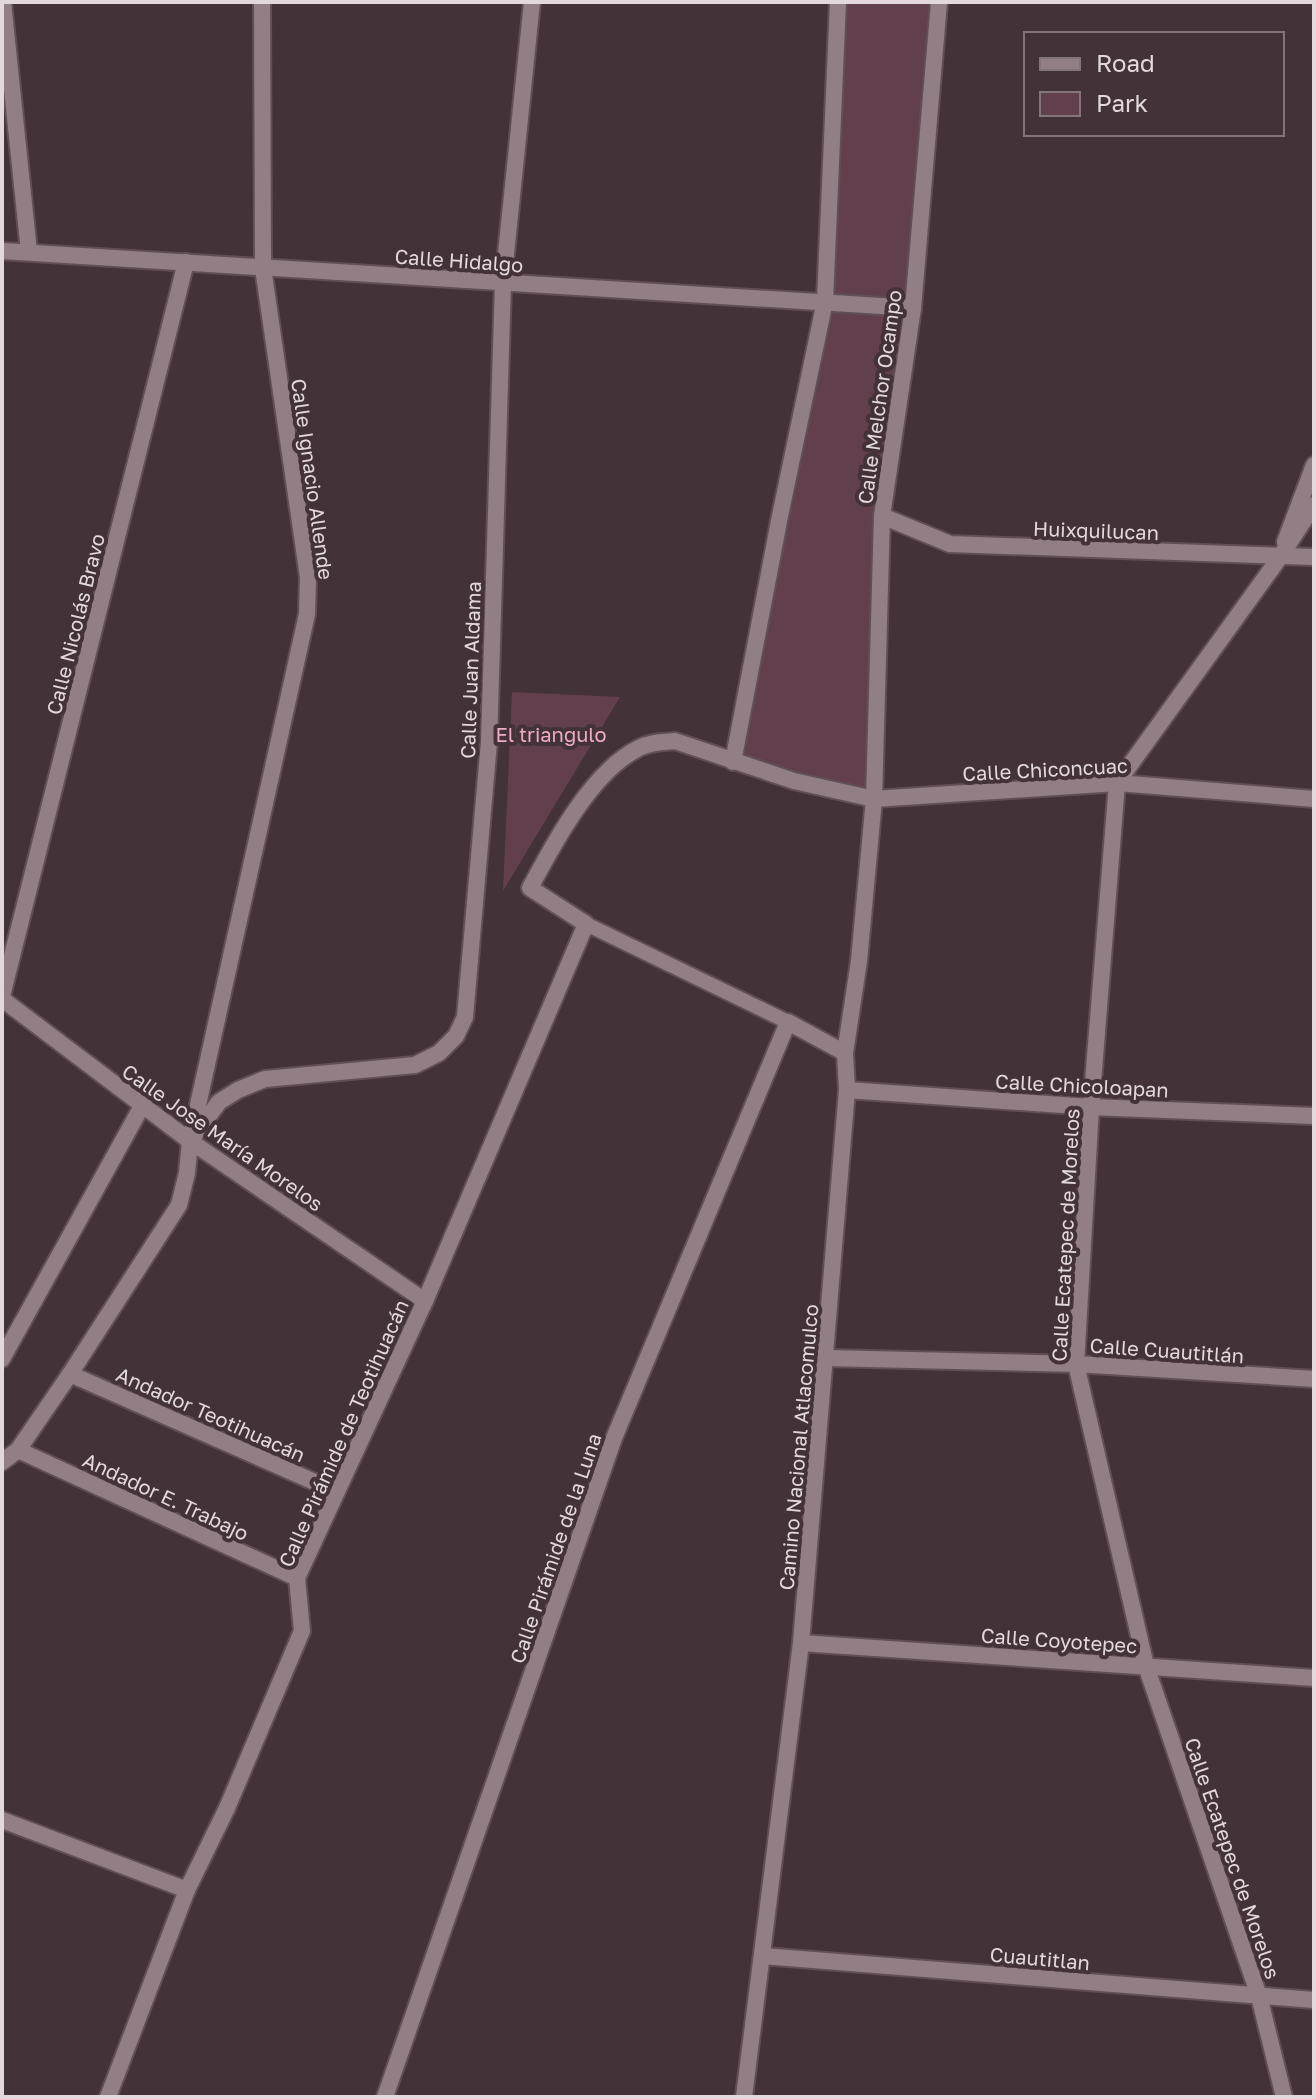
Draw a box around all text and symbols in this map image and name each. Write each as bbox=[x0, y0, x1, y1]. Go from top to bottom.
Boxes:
legend bbox=[1024, 32, 1284, 136]
text: Road bbox=[1096, 48, 1155, 77]
text: Park bbox=[1096, 88, 1148, 117]
street label: Calle Hidalgo bbox=[394, 244, 524, 276]
street label: Calle Melchor Ocampo bbox=[852, 288, 906, 506]
street label: Calle Ignacio Allende bbox=[287, 377, 339, 581]
street label: Huixquilucan bbox=[1033, 516, 1159, 544]
street label: Calle Nicolás Bravo bbox=[41, 531, 109, 717]
street label: Calle Juan Aldama bbox=[455, 581, 485, 759]
park label: El triangulo bbox=[496, 722, 606, 746]
street label: Calle Chiconcuac bbox=[962, 753, 1128, 785]
street label: Calle Jose María Morelos bbox=[118, 1058, 328, 1216]
street label: Calle Chicoloapan bbox=[995, 1068, 1169, 1102]
street label: Calle Ecatepec de Morelos bbox=[1046, 1108, 1084, 1362]
street label: Calle Pirámide de Teotihuacán bbox=[273, 1296, 413, 1570]
street label: Camino Nacional Atlacomulco bbox=[774, 1303, 822, 1591]
street label: Calle Cuautitlán bbox=[1089, 1333, 1245, 1367]
street label: Andador Teotihuacán bbox=[113, 1362, 309, 1466]
street label: Calle Pirámide de la Luna bbox=[504, 1430, 606, 1666]
street label: Andador E. Trabajo bbox=[79, 1447, 253, 1545]
street label: Calle Coyotepec bbox=[980, 1623, 1138, 1657]
street label: Calle Ecatepec de Morelos bbox=[1180, 1734, 1286, 1982]
street label: Cuautitlan bbox=[989, 1942, 1091, 1974]

